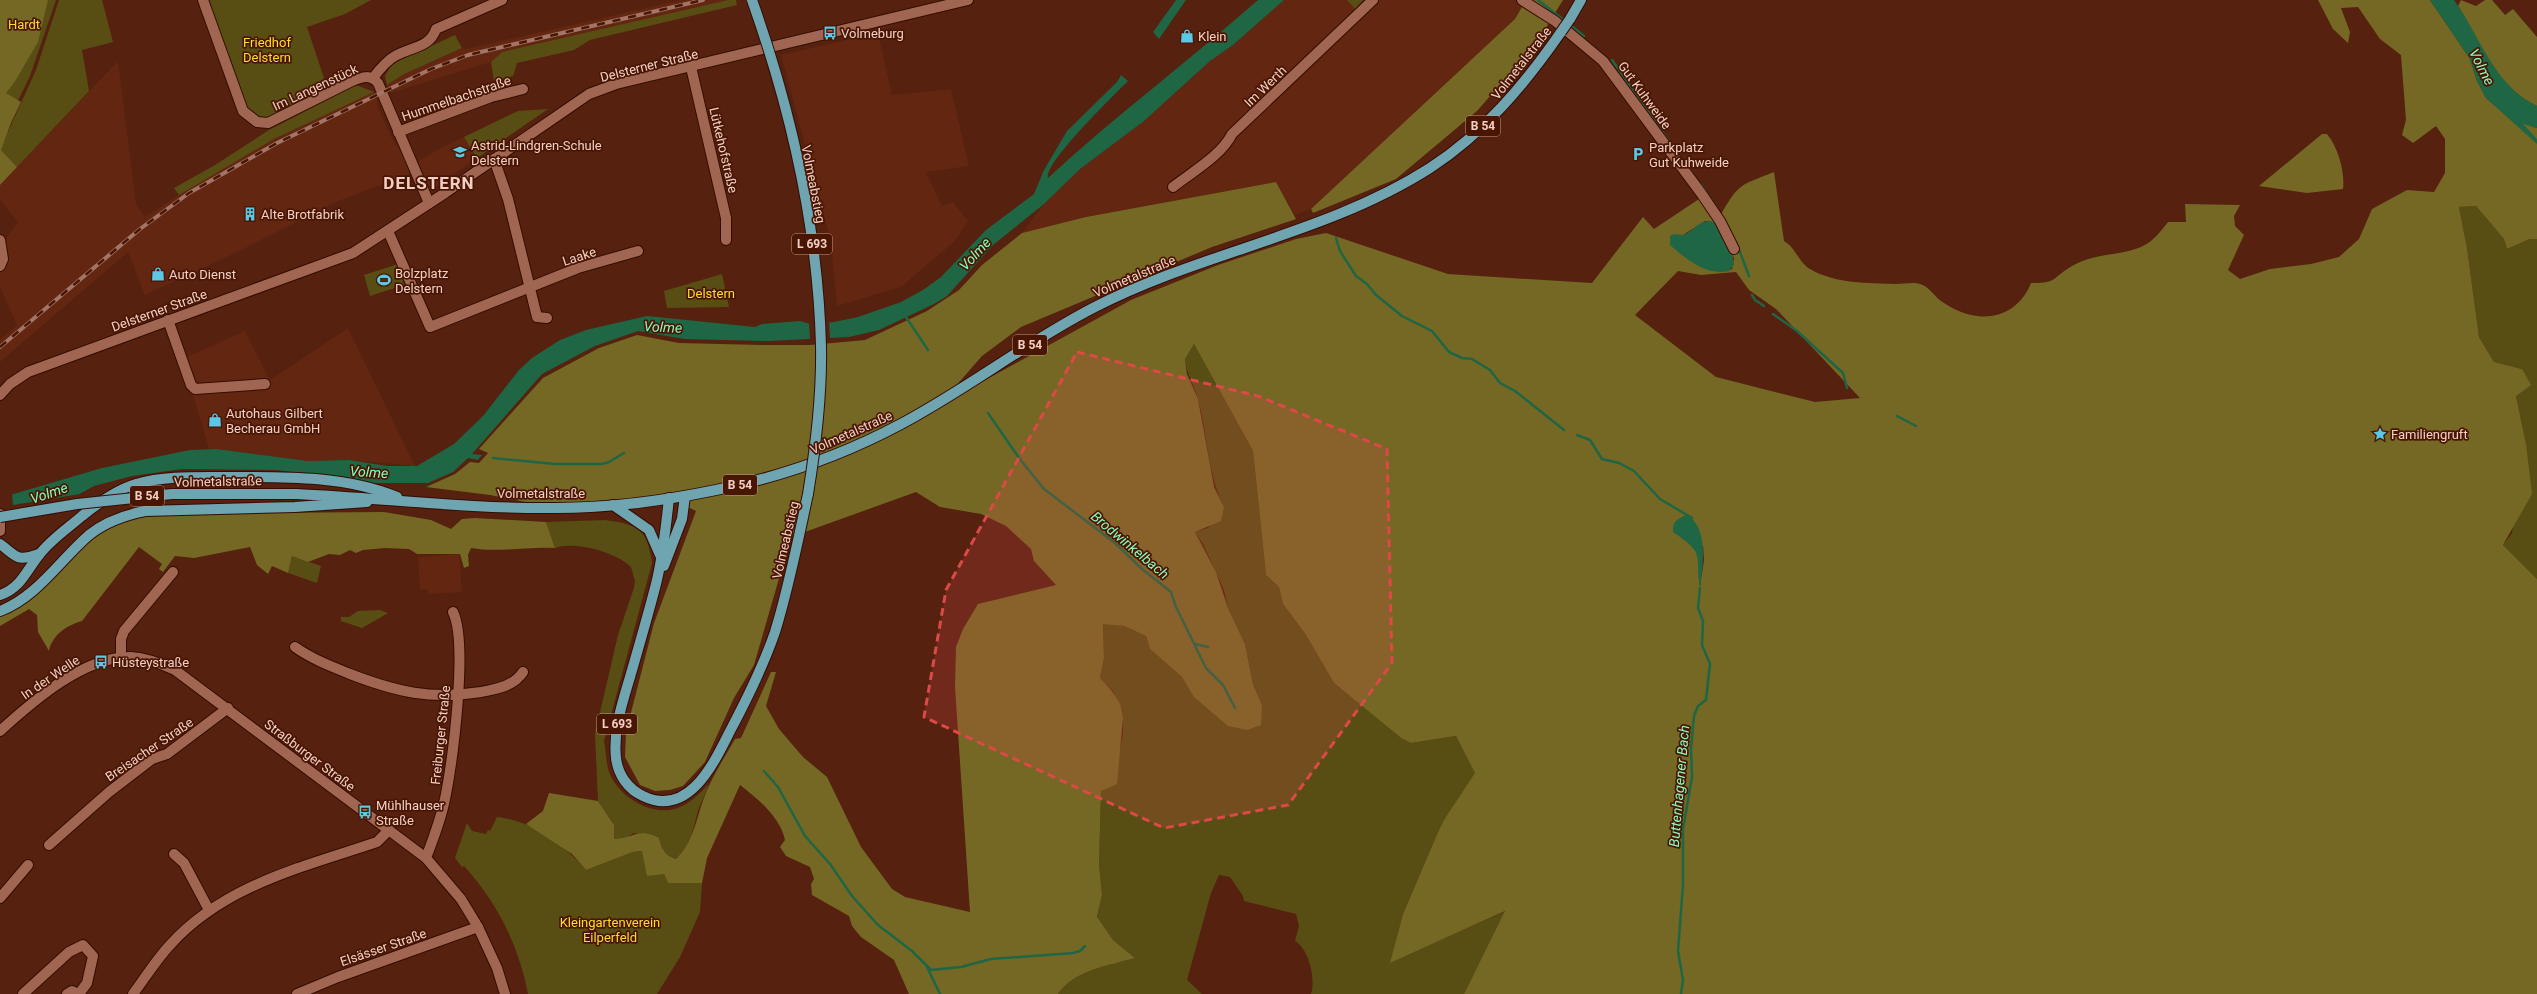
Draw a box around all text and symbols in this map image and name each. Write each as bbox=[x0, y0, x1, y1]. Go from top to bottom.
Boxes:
park label: Hardt bbox=[8, 17, 40, 32]
street label: Volmetalstraße bbox=[1488, 24, 1555, 103]
bus stop icon: Volmeburg bbox=[822, 25, 838, 41]
place label: Volmeburg bbox=[841, 26, 904, 41]
shop icon: Klein bbox=[1179, 28, 1195, 44]
place label: Klein bbox=[1198, 29, 1227, 44]
park label: Friedhof Delstern bbox=[243, 35, 291, 65]
street label: Delsterner Straße bbox=[599, 46, 700, 85]
water label: Volme bbox=[2466, 46, 2498, 88]
street label: Gut Kuhweide bbox=[1615, 59, 1674, 132]
street label: Im Langenstück bbox=[270, 61, 361, 114]
street label: Im Werth bbox=[1241, 63, 1289, 110]
street label: Hummelbachstraße bbox=[400, 73, 513, 124]
street label: Lütkehofstraße bbox=[706, 106, 741, 194]
road number: B 54 bbox=[1466, 116, 1500, 136]
place label: Astrid-Lindgren-Schule Delstern bbox=[471, 138, 602, 168]
place label: Parkplatz Gut Kuhweide bbox=[1649, 140, 1729, 170]
school or university icon: Astrid-Lindgren-Schule Delstern bbox=[452, 144, 468, 160]
street label: Volmeabstieg bbox=[799, 144, 828, 225]
parking icon: Parkplatz Gut Kuhweide bbox=[1630, 146, 1646, 162]
district label: DELSTERN bbox=[383, 173, 475, 193]
building icon: Alte Brotfabrik bbox=[242, 206, 258, 222]
place label: Alte Brotfabrik bbox=[261, 207, 345, 222]
road number: L 693 bbox=[792, 234, 832, 254]
water label: Volme bbox=[956, 234, 994, 274]
street label: Laake bbox=[560, 244, 598, 269]
street label: Volmetalstraße bbox=[1091, 252, 1178, 301]
shop icon: Auto Dienst bbox=[150, 266, 166, 282]
place label: Bolzplatz Delstern bbox=[395, 266, 449, 296]
place label: Auto Dienst bbox=[169, 267, 236, 282]
sports icon: Bolzplatz Delstern bbox=[376, 272, 392, 288]
street label: Delsterner Straße bbox=[109, 286, 209, 335]
park label: Delstern bbox=[687, 286, 735, 301]
water label: Volme bbox=[643, 318, 683, 336]
road number: B 54 bbox=[1013, 335, 1047, 355]
place label: Autohaus Gilbert Becherau GmbH bbox=[226, 406, 323, 436]
street label: Volmetalstraße bbox=[808, 408, 895, 457]
shop icon: Autohaus Gilbert Becherau GmbH bbox=[207, 412, 223, 428]
place icon: Familiengruft bbox=[2372, 426, 2388, 442]
place label: Familiengruft bbox=[2391, 427, 2468, 442]
water label: Volme bbox=[349, 463, 389, 481]
street label: Volmetalstraße bbox=[174, 473, 262, 490]
road number: B 54 bbox=[723, 475, 757, 495]
water label: Volme bbox=[28, 479, 70, 507]
road number: B 54 bbox=[130, 486, 164, 506]
street label: Volmetalstraße bbox=[497, 486, 585, 501]
street label: Volmeabstieg bbox=[769, 500, 802, 581]
water label: Brodwinkelbach bbox=[1088, 508, 1172, 582]
street label: In der Welle bbox=[18, 652, 82, 702]
bus stop icon: Hüsteystraße bbox=[93, 654, 109, 670]
place label: Hüsteystraße bbox=[112, 655, 189, 670]
street label: Freiburger Straße bbox=[428, 685, 453, 785]
street label: Breisacher Straße bbox=[103, 714, 196, 784]
road number: L 693 bbox=[597, 714, 637, 734]
street label: Straßburger Straße bbox=[262, 717, 358, 794]
water label: Buttenhagener Bach bbox=[1666, 724, 1692, 848]
place label: Mühlhauser Straße bbox=[376, 798, 445, 828]
bus stop icon: Mühlhauser Straße bbox=[357, 804, 373, 820]
park label: Kleingartenverein Eilperfeld bbox=[560, 915, 660, 945]
street label: Elsässer Straße bbox=[338, 926, 428, 969]

